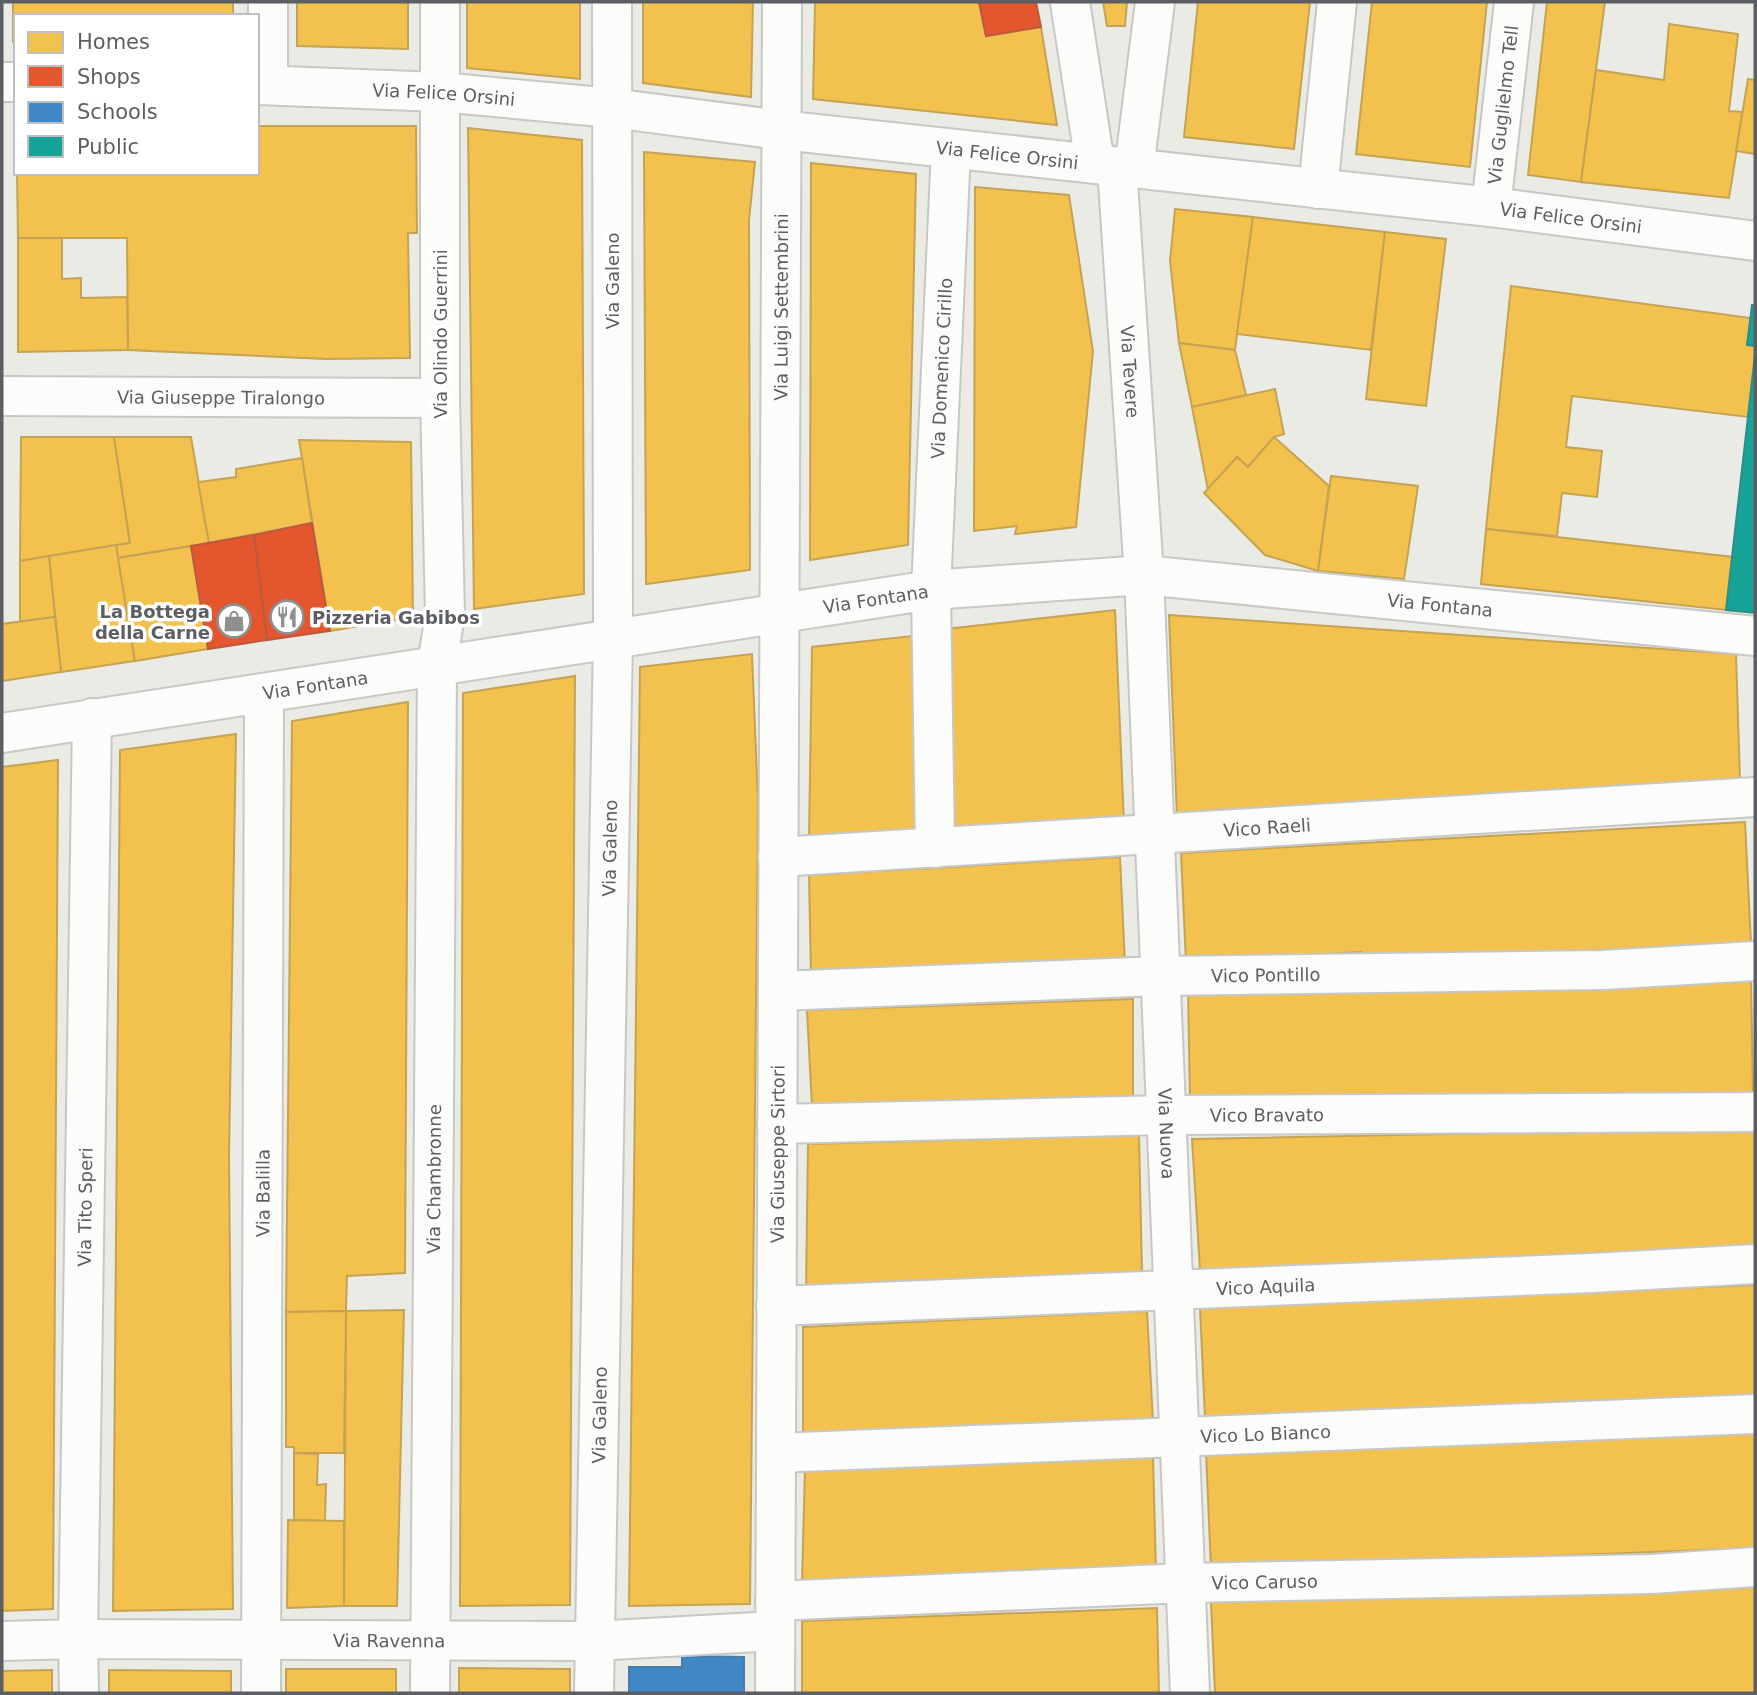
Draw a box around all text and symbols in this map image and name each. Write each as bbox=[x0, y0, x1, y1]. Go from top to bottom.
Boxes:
legend bbox=[14, 14, 259, 175]
street label: Via Guglielmo Tell bbox=[1483, 24, 1522, 185]
text: Homes bbox=[77, 30, 150, 54]
text: Shops bbox=[77, 65, 141, 89]
street label: Via Felice Orsini bbox=[372, 79, 516, 109]
text: Schools bbox=[77, 100, 158, 124]
text: Public bbox=[77, 135, 139, 159]
street label: Via Felice Orsini bbox=[935, 136, 1080, 173]
street label: Via Felice Orsini bbox=[1498, 198, 1643, 237]
street label: Via Luigi Settembrini bbox=[770, 213, 792, 401]
street label: Via Galeno bbox=[602, 232, 623, 330]
street label: Via Olindo Guerrini bbox=[430, 249, 451, 419]
street label: Via Domenico Cirillo bbox=[926, 277, 956, 459]
street label: Via Tevere bbox=[1117, 325, 1144, 418]
street label: Via Giuseppe Tiralongo bbox=[117, 386, 325, 408]
street label: Via Fontana bbox=[822, 580, 930, 617]
street label: Via Fontana bbox=[1386, 589, 1494, 620]
restaurant icon: Pizzeria Gabibos bbox=[268, 598, 306, 636]
place label: La Bottega della Carne bbox=[95, 601, 210, 643]
shop icon: La Bottega della Carne bbox=[215, 602, 253, 640]
place label: Pizzeria Gabibos bbox=[312, 607, 480, 628]
street label: Via Fontana bbox=[261, 666, 369, 703]
street label: Via Galeno bbox=[598, 799, 621, 897]
street label: Vico Raeli bbox=[1223, 814, 1312, 840]
street label: Vico Pontillo bbox=[1211, 963, 1321, 986]
street label: Via Giuseppe Sirtori bbox=[766, 1065, 788, 1243]
street label: Via Nuova bbox=[1155, 1088, 1179, 1180]
street label: Via Chambronne bbox=[422, 1104, 445, 1254]
street label: Vico Bravato bbox=[1210, 1104, 1324, 1125]
street label: Via Tito Speri bbox=[73, 1147, 96, 1267]
street label: Via Balilla bbox=[252, 1149, 273, 1237]
street label: Vico Aquila bbox=[1215, 1274, 1316, 1299]
street label: Via Galeno bbox=[588, 1366, 610, 1464]
street label: Vico Lo Bianco bbox=[1200, 1420, 1331, 1447]
street label: Vico Caruso bbox=[1211, 1570, 1318, 1593]
street label: Via Ravenna bbox=[333, 1629, 445, 1651]

